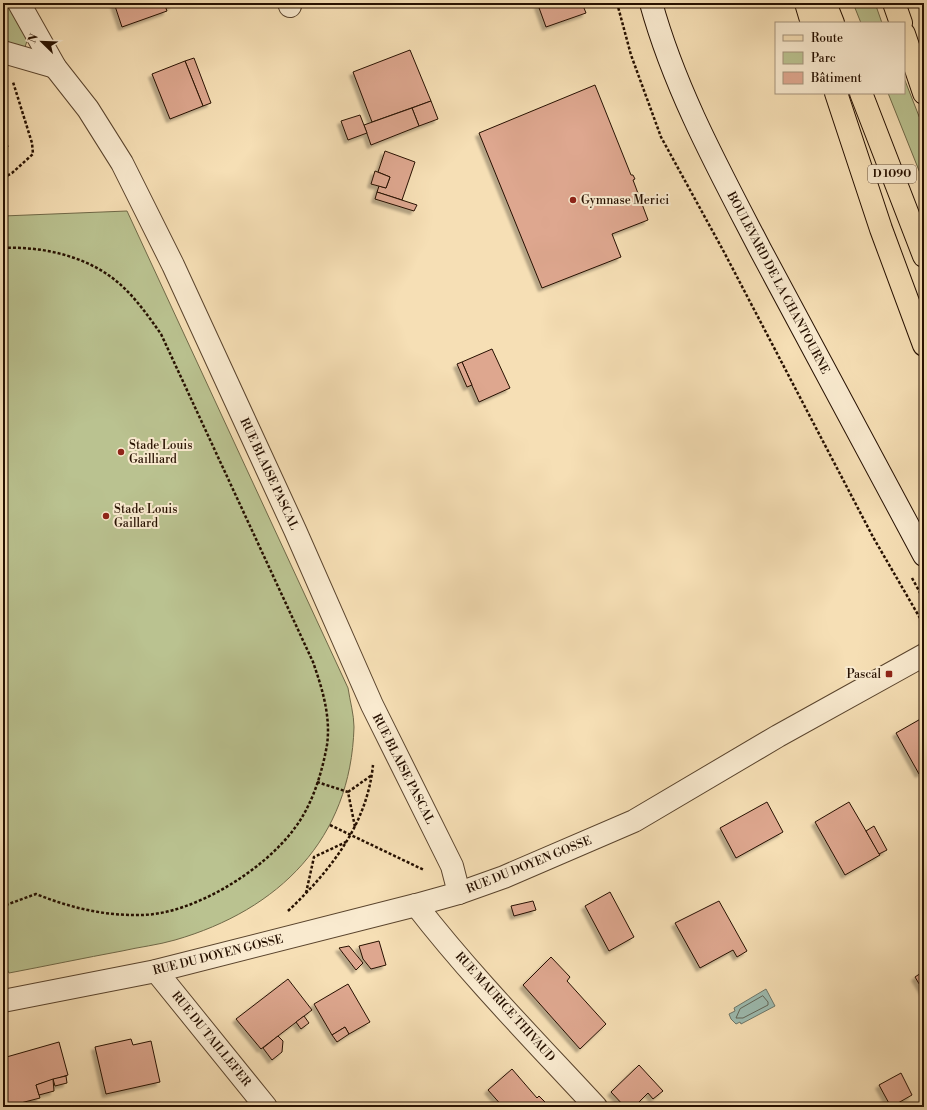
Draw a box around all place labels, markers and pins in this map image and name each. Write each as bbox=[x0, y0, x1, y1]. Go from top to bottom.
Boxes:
place label: Gymnase Merici bbox=[581, 193, 669, 208]
marker: Gymnase Merici bbox=[568, 195, 578, 205]
place label: Stade Louis Gailliard bbox=[129, 438, 193, 467]
marker: Stade Louis Gailliard bbox=[116, 447, 126, 457]
place label: Stade Louis Gaillard bbox=[114, 502, 178, 531]
marker: Stade Louis Gaillard bbox=[101, 511, 111, 521]
place label: Pascal bbox=[846, 667, 881, 682]
marker: Pascal bbox=[884, 669, 894, 679]

